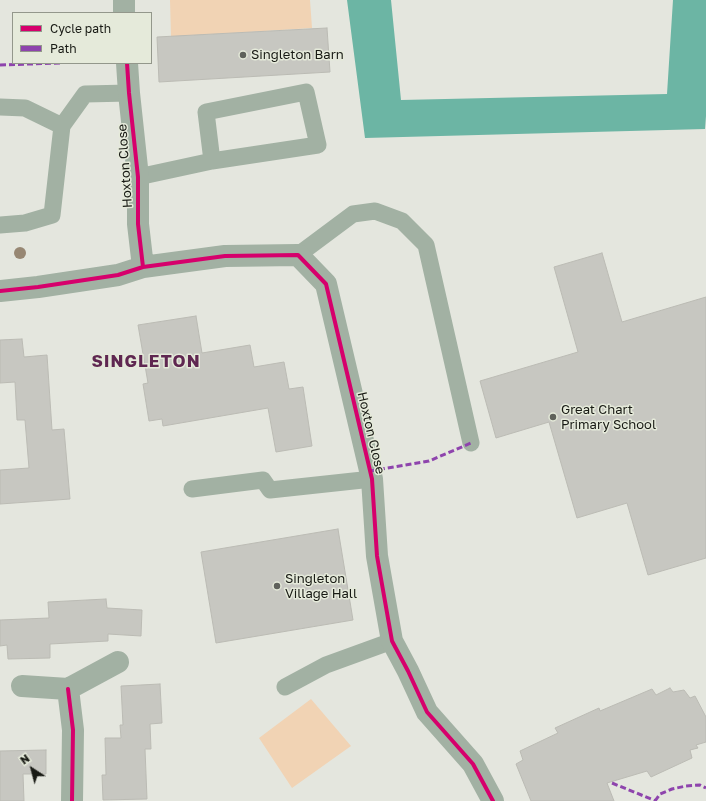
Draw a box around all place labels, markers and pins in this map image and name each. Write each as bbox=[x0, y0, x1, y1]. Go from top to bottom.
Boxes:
place label: Singleton Barn bbox=[251, 47, 344, 63]
marker: Singleton Barn bbox=[238, 50, 248, 60]
place label: Great Chart Primary School bbox=[561, 402, 656, 433]
marker: Great Chart Primary School bbox=[548, 412, 558, 422]
place label: Singleton Village Hall bbox=[285, 571, 357, 602]
marker: Singleton Village Hall bbox=[272, 581, 282, 591]

